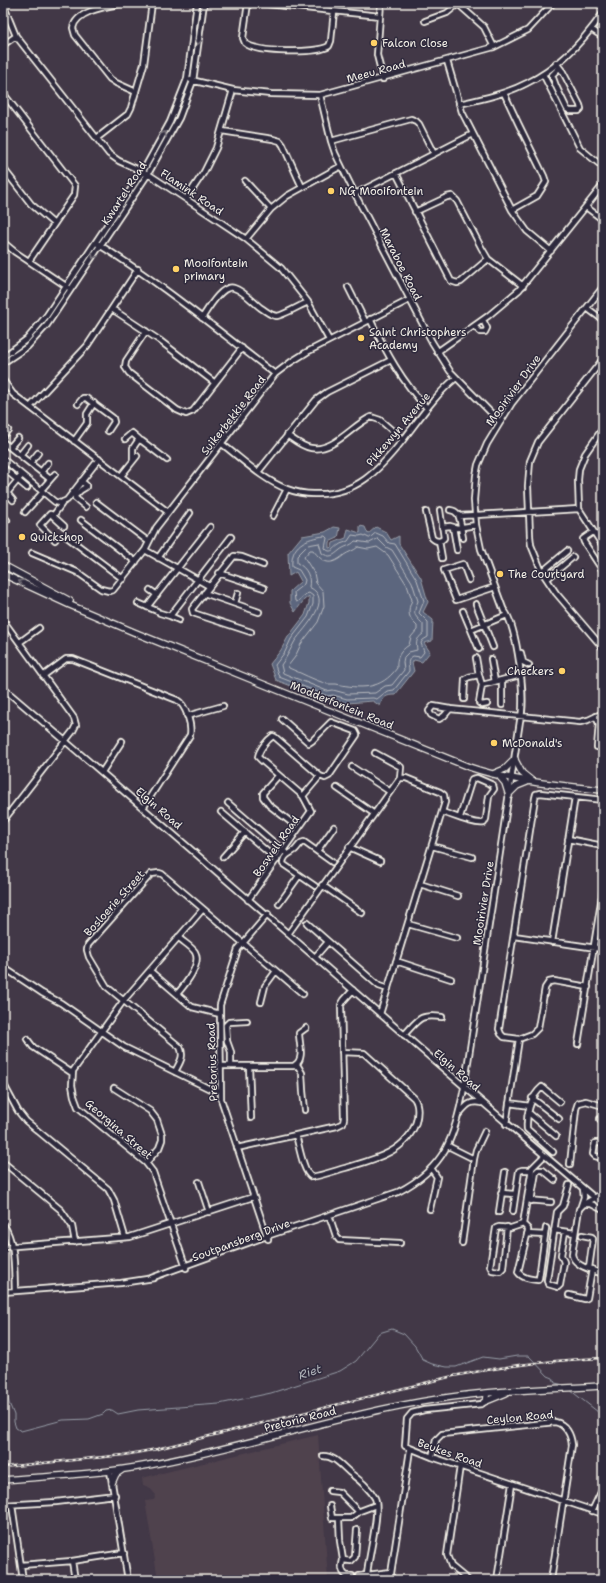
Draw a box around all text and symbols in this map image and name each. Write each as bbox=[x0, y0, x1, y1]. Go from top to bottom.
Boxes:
place label: Falcon Close bbox=[382, 36, 448, 51]
marker: Falcon Close bbox=[369, 38, 379, 48]
one-way arrow bbox=[194, 39, 203, 45]
street label: Meeu Road bbox=[345, 56, 407, 87]
one-way arrow bbox=[159, 130, 167, 138]
street label: Kwartel Road bbox=[98, 159, 151, 228]
street label: Flamink Road bbox=[157, 166, 226, 219]
place label: NG Mooifontein bbox=[339, 184, 424, 199]
marker: NG Mooifontein bbox=[326, 186, 336, 196]
street label: Maraboe Road bbox=[376, 226, 425, 303]
one-way arrow bbox=[91, 252, 99, 259]
place label: Mooifontein primary bbox=[184, 256, 248, 284]
marker: Mooifontein primary bbox=[171, 264, 181, 274]
place label: Saint Christophers Academy bbox=[369, 325, 466, 353]
marker: Saint Christophers Academy bbox=[356, 333, 366, 343]
street label: Mooirivier Drive bbox=[482, 351, 545, 429]
street label: Suikerbekkie Road bbox=[198, 372, 269, 458]
street label: Pikkewyn Avenue bbox=[363, 389, 434, 470]
place label: Quickshop bbox=[30, 530, 84, 545]
marker: Quickshop bbox=[17, 532, 27, 542]
place label: The Courtyard bbox=[508, 567, 585, 582]
marker: The Courtyard bbox=[495, 569, 505, 579]
one-way arrow bbox=[18, 579, 25, 587]
place label: Checkers bbox=[507, 664, 554, 679]
marker: Checkers bbox=[557, 666, 567, 676]
street label: Modderfontein Road bbox=[288, 678, 396, 733]
place label: McDonald's bbox=[502, 736, 562, 751]
marker: McDonald's bbox=[489, 738, 499, 748]
street label: Elgin Road bbox=[132, 784, 185, 833]
street label: Boswell Road bbox=[250, 813, 303, 880]
street label: Mooirivier Drive bbox=[469, 860, 498, 946]
street label: Bosloerie Street bbox=[81, 867, 148, 940]
street label: Pretorius Road bbox=[204, 1022, 221, 1102]
street label: Elgin Road bbox=[430, 1046, 483, 1095]
street label: Georgina Street bbox=[82, 1096, 156, 1163]
street label: Soutpansberg Drive bbox=[190, 1216, 292, 1265]
water label: Riet bbox=[296, 1360, 324, 1383]
street label: Pretoria Road bbox=[262, 1403, 338, 1436]
street label: Ceylon Road bbox=[486, 1407, 554, 1428]
street label: Beukes Road bbox=[415, 1435, 484, 1472]

